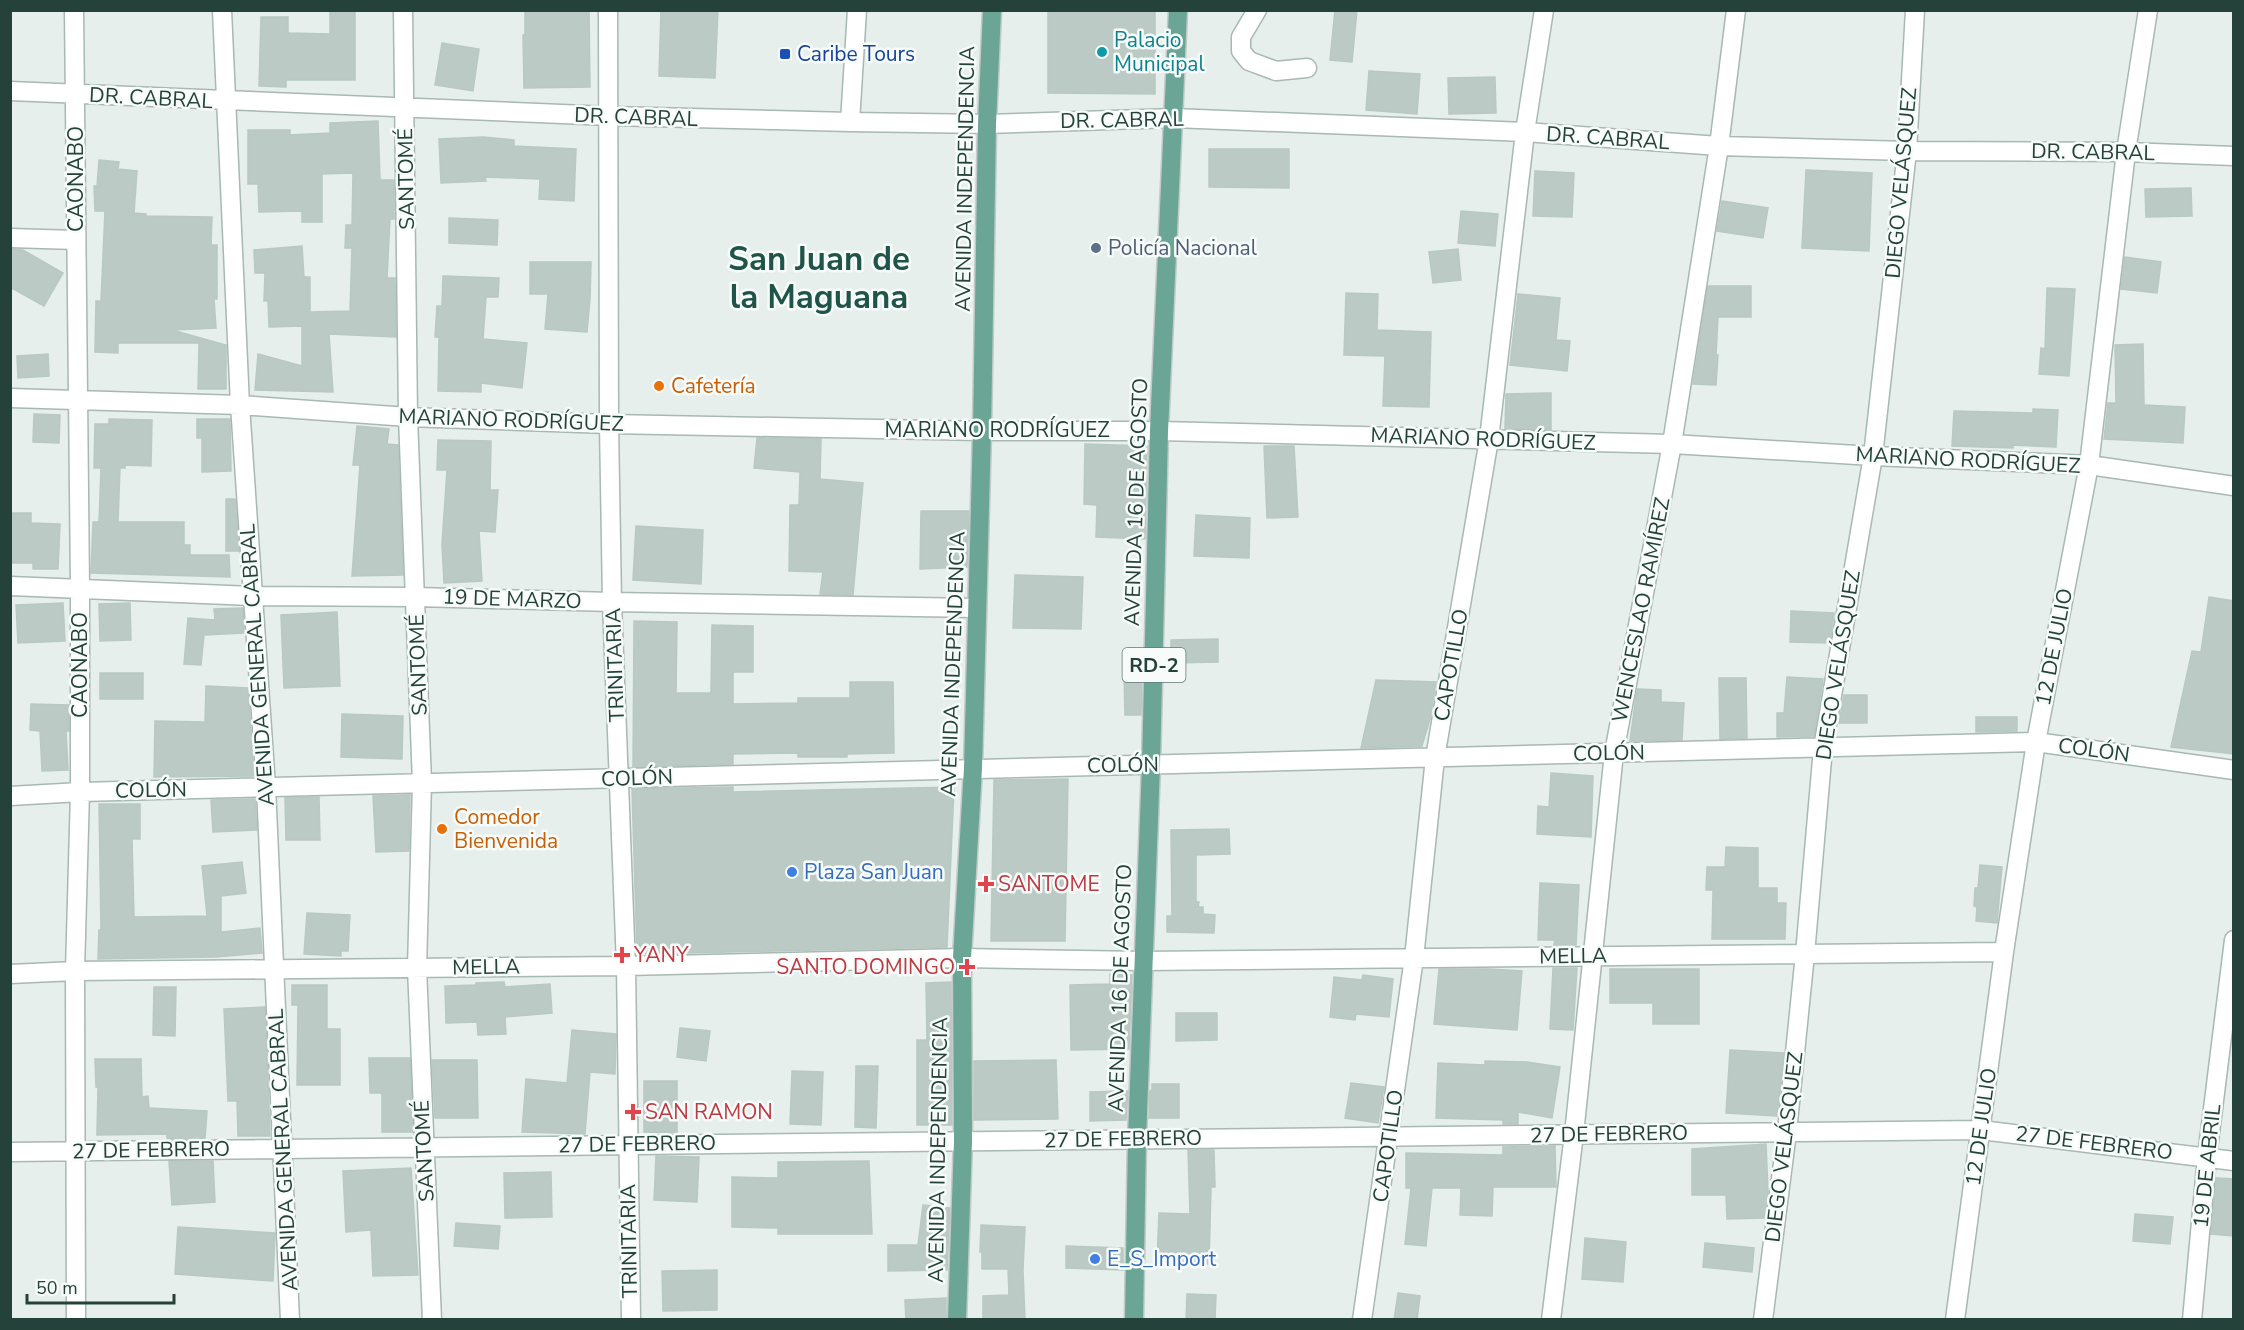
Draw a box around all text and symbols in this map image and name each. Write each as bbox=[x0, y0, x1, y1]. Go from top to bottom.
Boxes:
place label: Palacio Municipal bbox=[1114, 26, 1206, 78]
place label: Caribe Tours bbox=[797, 40, 915, 68]
marker: Palacio Municipal bbox=[1095, 45, 1109, 59]
street label: AVENIDA INDEPENDENCIA bbox=[949, 46, 981, 312]
marker: Caribe Tours bbox=[778, 47, 792, 61]
street label: DR. CABRAL bbox=[88, 81, 214, 115]
street label: DIEGO VELÁSQUEZ bbox=[1879, 86, 1923, 280]
street label: DR. CABRAL bbox=[574, 101, 699, 133]
street label: DR. CABRAL bbox=[1060, 105, 1185, 135]
street label: DR. CABRAL bbox=[1545, 120, 1671, 156]
street label: CAONABO bbox=[62, 126, 90, 232]
street label: SANTOMÉ bbox=[391, 128, 421, 230]
street label: DR. CABRAL bbox=[2031, 137, 2156, 167]
place label: Policía Nacional bbox=[1108, 234, 1258, 262]
district label: San Juan de la Maguana bbox=[728, 237, 910, 320]
marker: Policía Nacional bbox=[1089, 241, 1103, 255]
place label: Cafetería bbox=[671, 372, 756, 400]
street label: AVENIDA 16 DE AGOSTO bbox=[1118, 377, 1154, 627]
marker: Cafetería bbox=[652, 379, 666, 393]
street label: MARIANO RODRÍGUEZ bbox=[398, 402, 624, 438]
street label: MARIANO RODRÍGUEZ bbox=[884, 416, 1110, 444]
street label: MARIANO RODRÍGUEZ bbox=[1370, 421, 1596, 457]
street label: MARIANO RODRÍGUEZ bbox=[1855, 440, 2081, 480]
street label: WENCESLAO RAMÍREZ bbox=[1605, 495, 1677, 725]
street label: AVENIDA GENERAL CABRAL bbox=[233, 522, 281, 807]
street label: AVENIDA INDEPENDENCIA bbox=[934, 531, 972, 797]
street label: DIEGO VELÁSQUEZ bbox=[1809, 568, 1867, 762]
street label: 19 DE MARZO bbox=[442, 583, 582, 615]
street label: 12 DE JULIO bbox=[2029, 586, 2079, 708]
street label: CAPOTILLO bbox=[1427, 607, 1475, 723]
street label: TRINITARIA bbox=[599, 608, 631, 722]
street label: CAONABO bbox=[66, 612, 94, 718]
street label: SANTOMÉ bbox=[402, 614, 434, 716]
road number: RD-2 bbox=[1122, 648, 1186, 682]
street label: COLÓN bbox=[2056, 731, 2132, 769]
street label: COLÓN bbox=[1573, 738, 1645, 768]
street label: COLÓN bbox=[1087, 750, 1159, 780]
street label: COLÓN bbox=[600, 763, 674, 793]
street label: COLÓN bbox=[115, 775, 187, 805]
place label: Comedor Bienvenida bbox=[454, 803, 558, 855]
marker: Comedor Bienvenida bbox=[435, 822, 449, 836]
place label: Plaza San Juan bbox=[804, 858, 944, 886]
street label: AVENIDA 16 DE AGOSTO bbox=[1102, 863, 1138, 1113]
marker: Plaza San Juan bbox=[785, 865, 799, 879]
place label: SANTOME bbox=[998, 870, 1100, 898]
marker: SANTOME bbox=[979, 877, 993, 891]
place label: YANY bbox=[633, 941, 689, 969]
street label: MELLA bbox=[1539, 941, 1607, 971]
marker: YANY bbox=[615, 948, 629, 962]
street label: MELLA bbox=[452, 952, 520, 982]
place label: SANTO DOMINGO bbox=[776, 953, 955, 981]
marker: SANTO DOMINGO bbox=[960, 960, 974, 974]
street label: AVENIDA GENERAL CABRAL bbox=[262, 1007, 304, 1292]
street label: AVENIDA INDEPENDENCIA bbox=[922, 1017, 954, 1283]
street label: DIEGO VELÁSQUEZ bbox=[1758, 1050, 1810, 1244]
street label: 12 DE JULIO bbox=[1959, 1066, 2003, 1188]
street label: CAPOTILLO bbox=[1366, 1088, 1410, 1204]
place label: SAN RAMON bbox=[645, 1098, 773, 1126]
street label: SANTOMÉ bbox=[407, 1099, 441, 1203]
street label: 19 DE ABRIL bbox=[2187, 1102, 2227, 1229]
marker: SAN RAMON bbox=[626, 1105, 640, 1119]
street label: 27 DE FEBRERO bbox=[1530, 1119, 1688, 1149]
street label: 27 DE FEBRERO bbox=[2014, 1119, 2174, 1167]
street label: 27 DE FEBRERO bbox=[1044, 1124, 1202, 1154]
street label: 27 DE FEBRERO bbox=[558, 1129, 716, 1159]
street label: 27 DE FEBRERO bbox=[72, 1135, 230, 1165]
street label: TRINITARIA bbox=[614, 1184, 644, 1298]
place label: E_S_Import bbox=[1107, 1245, 1217, 1273]
marker: E_S_Import bbox=[1088, 1252, 1102, 1266]
scale bar bbox=[27, 1267, 174, 1305]
text: 50 m bbox=[36, 1276, 78, 1300]

